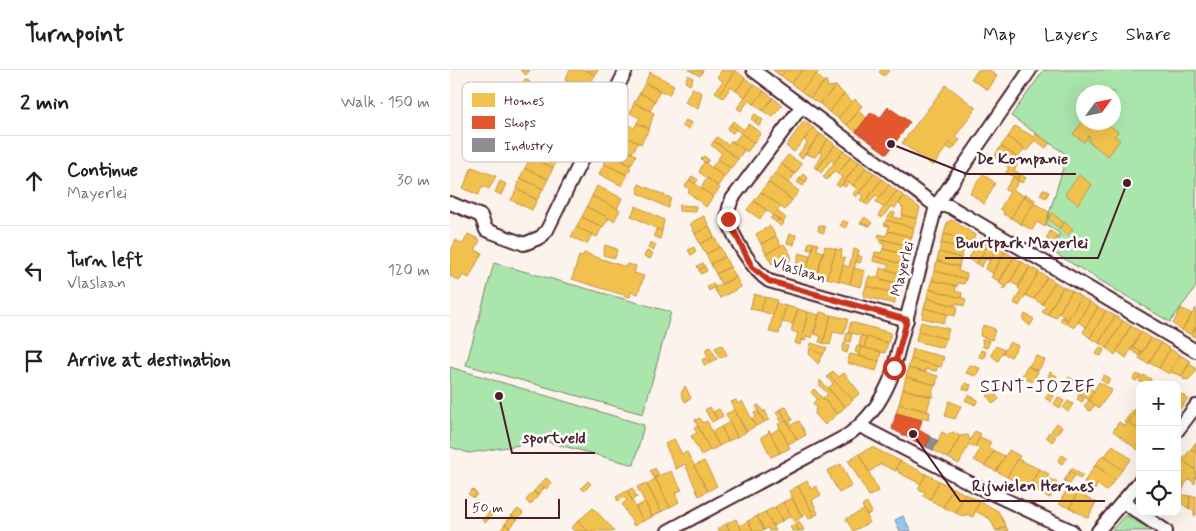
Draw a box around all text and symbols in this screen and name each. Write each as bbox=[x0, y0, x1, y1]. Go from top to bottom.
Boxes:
text: Turnpoint bbox=[25, 19, 125, 50]
text: Map bbox=[983, 23, 1016, 47]
text: Layers bbox=[1044, 23, 1098, 47]
text: Share bbox=[1126, 23, 1171, 47]
legend bbox=[462, 82, 628, 162]
north arrow bbox=[1076, 85, 1121, 130]
text: 2 min bbox=[20, 89, 69, 117]
text: Walk · 150 m bbox=[341, 92, 430, 113]
text: Homes bbox=[504, 92, 545, 110]
text: Shops bbox=[504, 114, 536, 132]
text: Industry bbox=[504, 137, 553, 155]
callout: De Kompanie bbox=[967, 143, 1076, 174]
text: De Kompanie bbox=[976, 149, 1068, 170]
text: Continue bbox=[67, 158, 138, 183]
icon: ahead bbox=[20, 167, 48, 195]
text: 30 m bbox=[397, 170, 430, 191]
text: Mayerlei bbox=[67, 183, 127, 204]
route end bbox=[717, 208, 740, 231]
callout: Buurtpark Mayerlei bbox=[945, 227, 1098, 258]
text: Buurtpark Mayerlei bbox=[956, 233, 1088, 254]
street label: Mayerlei bbox=[886, 239, 920, 299]
text: Turn left bbox=[67, 248, 143, 273]
street label: Vlaslaan bbox=[770, 253, 828, 289]
icon: left bbox=[20, 257, 48, 285]
text: 120 m bbox=[388, 260, 430, 281]
text: Vlaslaan bbox=[67, 273, 126, 294]
icon: arrive bbox=[20, 347, 48, 375]
text: Arrive at destination bbox=[67, 348, 231, 373]
route start bbox=[883, 357, 906, 380]
district label: SINT-JOZEF bbox=[980, 375, 1096, 399]
map controls bbox=[1136, 381, 1181, 516]
button: + bbox=[1136, 381, 1181, 426]
callout: sportveld bbox=[512, 422, 595, 453]
button: − bbox=[1136, 426, 1181, 471]
text: sportveld bbox=[521, 428, 586, 449]
callout: Rijwielen Hermes bbox=[960, 470, 1105, 501]
button: locate bbox=[1136, 471, 1181, 516]
text: Rijwielen Hermes bbox=[972, 476, 1095, 497]
scale bar bbox=[465, 496, 560, 519]
text: 50 m bbox=[472, 499, 503, 517]

